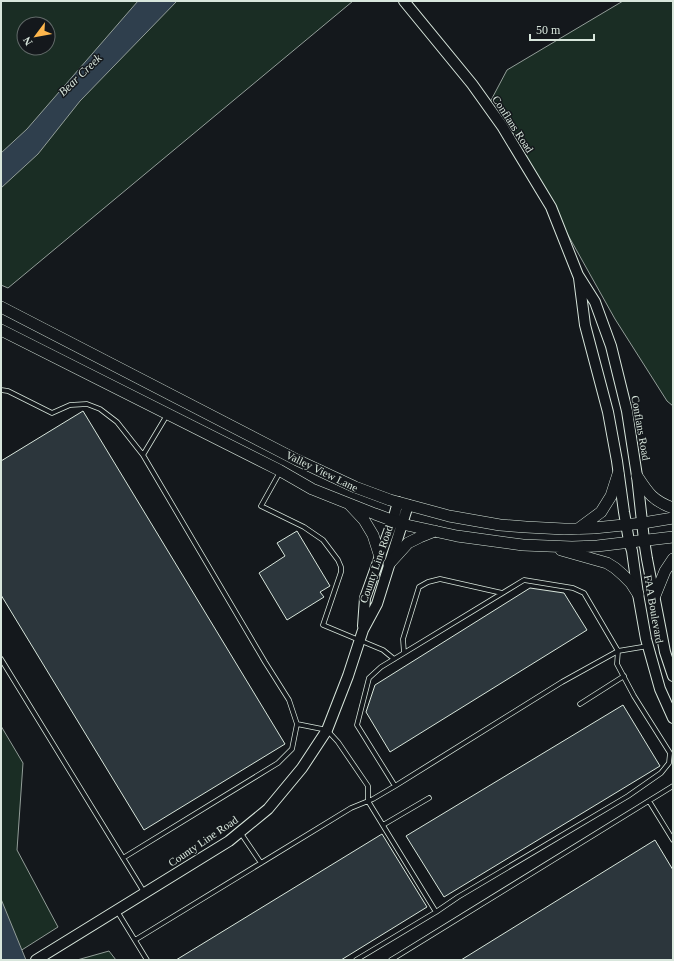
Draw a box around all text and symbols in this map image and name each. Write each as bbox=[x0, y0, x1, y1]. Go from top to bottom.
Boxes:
north arrow bbox=[16, 16, 56, 56]
scale bar bbox=[530, 16, 594, 42]
text: 50 m bbox=[536, 23, 561, 37]
text: N bbox=[20, 35, 35, 48]
water label: Bear Creek bbox=[56, 51, 105, 99]
street label: Conflans Road bbox=[490, 93, 536, 155]
street label: Conflans Road bbox=[629, 395, 653, 462]
street label: Valley View Lane bbox=[284, 448, 360, 494]
street label: County Line Road bbox=[357, 523, 395, 604]
street label: FAA Boulevard bbox=[642, 574, 666, 645]
street label: County Line Road bbox=[166, 813, 240, 869]

